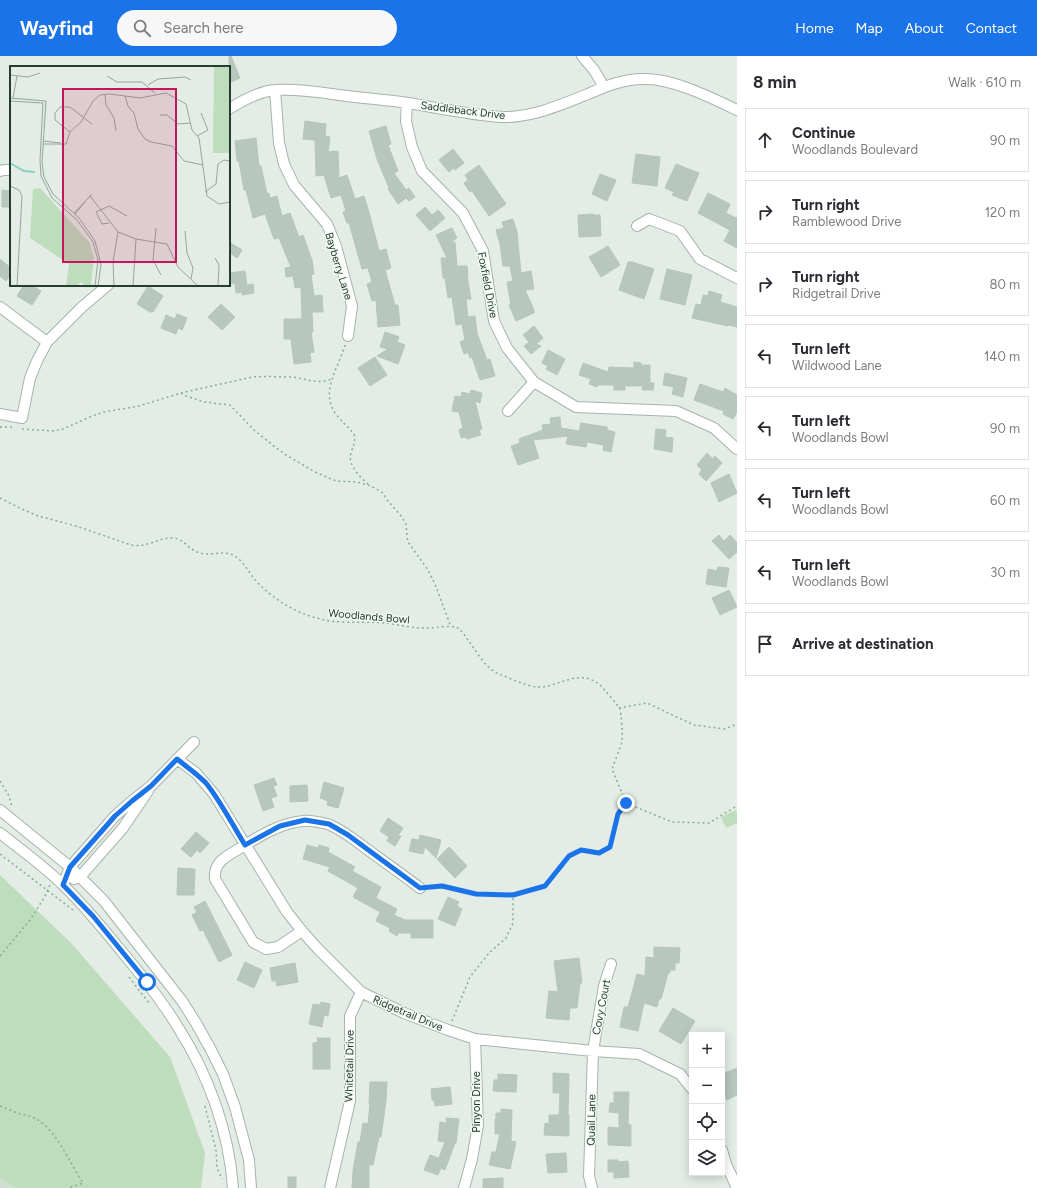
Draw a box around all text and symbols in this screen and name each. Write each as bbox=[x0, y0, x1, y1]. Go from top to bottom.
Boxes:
search box bbox=[117, 10, 397, 46]
text: Wayfind bbox=[20, 17, 93, 40]
icon: search bbox=[131, 17, 153, 39]
text: Search here bbox=[163, 19, 243, 37]
text: Home bbox=[795, 20, 834, 37]
text: Map bbox=[856, 20, 883, 37]
text: About bbox=[905, 20, 944, 37]
text: Contact bbox=[966, 20, 1017, 37]
inset map bbox=[10, 66, 230, 286]
text: 8 min bbox=[753, 72, 796, 92]
text: Walk · 610 m bbox=[948, 75, 1021, 90]
street label: Saddleback Drive bbox=[420, 99, 506, 122]
text: Continue bbox=[792, 124, 855, 142]
icon: ahead bbox=[754, 129, 776, 151]
text: 90 m bbox=[990, 133, 1020, 148]
text: Woodlands Boulevard bbox=[792, 142, 918, 157]
text: Turn right bbox=[792, 196, 860, 214]
icon: right bbox=[754, 201, 776, 223]
text: 120 m bbox=[985, 205, 1020, 220]
text: Ramblewood Drive bbox=[792, 214, 901, 229]
street label: Bayberry Lane bbox=[322, 231, 355, 301]
street label: Foxfield Drive bbox=[475, 251, 500, 319]
text: Turn right bbox=[792, 268, 860, 286]
icon: right bbox=[754, 273, 776, 295]
text: 80 m bbox=[989, 277, 1020, 292]
text: Ridgetrail Drive bbox=[792, 286, 881, 301]
text: Turn left bbox=[792, 340, 850, 358]
icon: left bbox=[754, 345, 776, 367]
text: 140 m bbox=[984, 349, 1020, 364]
text: Wildwood Lane bbox=[792, 358, 882, 373]
text: Turn left bbox=[792, 412, 850, 430]
icon: left bbox=[754, 417, 776, 439]
text: 90 m bbox=[990, 421, 1020, 436]
text: Woodlands Bowl bbox=[792, 430, 889, 445]
text: Turn left bbox=[792, 484, 850, 502]
icon: left bbox=[754, 489, 776, 511]
text: 60 m bbox=[990, 493, 1020, 508]
text: Woodlands Bowl bbox=[792, 502, 889, 517]
text: Turn left bbox=[792, 556, 850, 574]
icon: left bbox=[754, 561, 776, 583]
text: 30 m bbox=[990, 565, 1020, 580]
text: Woodlands Bowl bbox=[792, 574, 889, 589]
street label: Woodlands Bowl bbox=[328, 606, 410, 627]
icon: arrive bbox=[754, 633, 776, 655]
text: Arrive at destination bbox=[792, 635, 933, 653]
route end bbox=[617, 794, 635, 812]
route start bbox=[138, 973, 156, 991]
street label: Covy Court bbox=[590, 978, 613, 1036]
street label: Ridgetrail Drive bbox=[371, 993, 445, 1034]
street label: Whitetail Drive bbox=[342, 1030, 357, 1102]
map controls bbox=[689, 1032, 725, 1176]
button: + bbox=[689, 1032, 725, 1068]
button: − bbox=[689, 1068, 725, 1104]
street label: Pinyon Drive bbox=[470, 1071, 483, 1133]
street label: Quail Lane bbox=[585, 1094, 598, 1146]
button: locate bbox=[689, 1104, 725, 1140]
button: layers bbox=[689, 1140, 725, 1176]

